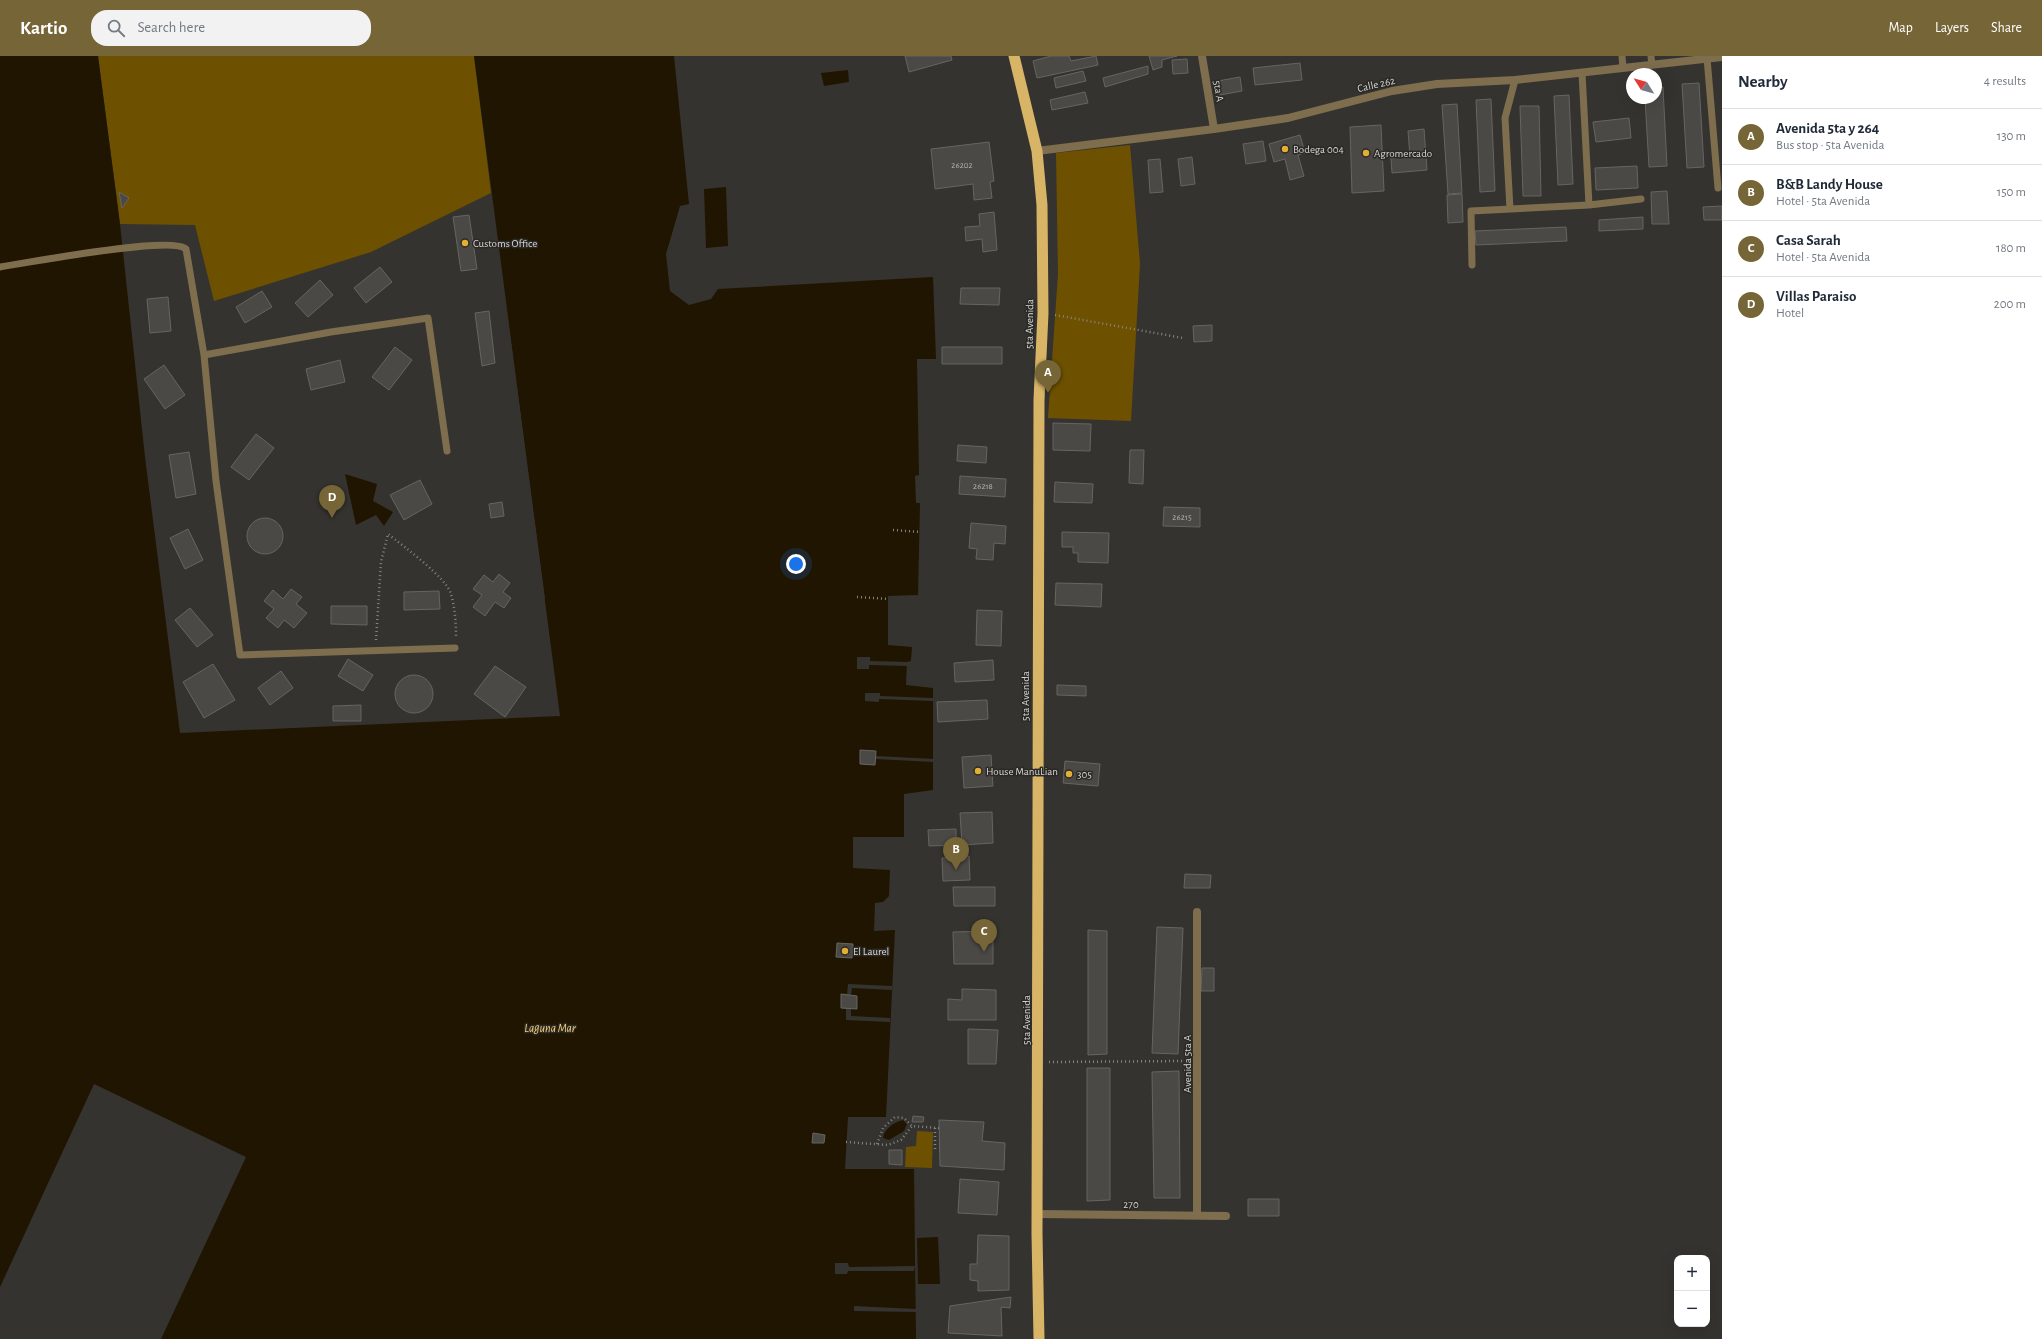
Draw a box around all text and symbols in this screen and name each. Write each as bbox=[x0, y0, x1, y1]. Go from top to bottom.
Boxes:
search box bbox=[91, 10, 371, 46]
icon: search bbox=[105, 17, 127, 39]
text: Kartio bbox=[20, 19, 67, 38]
text: Search here bbox=[137, 20, 205, 35]
text: Map bbox=[1888, 21, 1913, 35]
text: Layers bbox=[1935, 21, 1969, 35]
text: Share bbox=[1991, 21, 2022, 35]
north arrow bbox=[1626, 68, 1662, 104]
text: Nearby bbox=[1738, 73, 1788, 90]
street label: Calle 262 bbox=[1356, 75, 1396, 94]
text: 4 results bbox=[1984, 75, 2026, 88]
street label: 5ta A bbox=[1211, 80, 1226, 103]
text: Avenida 5ta y 264 bbox=[1776, 121, 1879, 136]
text: A bbox=[1747, 130, 1755, 143]
text: 130 m bbox=[1997, 130, 2026, 143]
text: Bus stop · 5ta Avenida bbox=[1776, 139, 1885, 152]
marker: Bodega 004 bbox=[1280, 144, 1290, 154]
place label: Bodega 004 bbox=[1293, 144, 1344, 155]
marker: Agromercado bbox=[1361, 148, 1371, 158]
place label: Agromercado bbox=[1374, 148, 1432, 159]
house number: 26202 bbox=[951, 161, 973, 170]
text: B&B Landy House bbox=[1776, 177, 1883, 192]
text: B bbox=[1747, 186, 1755, 199]
text: 150 m bbox=[1997, 186, 2026, 199]
text: Hotel · 5ta Avenida bbox=[1776, 195, 1870, 208]
text: Casa Sarah bbox=[1776, 233, 1841, 248]
marker: Customs Office bbox=[460, 238, 470, 248]
place label: Customs Office bbox=[473, 238, 537, 249]
text: C bbox=[1748, 242, 1754, 255]
text: 180 m bbox=[1996, 242, 2026, 255]
text: Hotel · 5ta Avenida bbox=[1776, 251, 1870, 264]
text: Villas Paraiso bbox=[1776, 289, 1856, 304]
text: D bbox=[1747, 298, 1755, 311]
text: 200 m bbox=[1994, 298, 2026, 311]
street label: 5ta Avenida bbox=[1024, 299, 1035, 349]
text: Hotel bbox=[1776, 307, 1804, 320]
pin: A bbox=[1035, 360, 1061, 393]
house number: 26218 bbox=[973, 482, 993, 491]
pin: D bbox=[319, 485, 345, 518]
house number: 26215 bbox=[1172, 513, 1192, 522]
your location bbox=[786, 554, 806, 574]
street label: 5ta Avenida bbox=[1020, 671, 1031, 721]
marker: House ManuLian bbox=[973, 766, 983, 776]
place label: House ManuLian bbox=[986, 766, 1058, 777]
marker: 305 bbox=[1064, 769, 1074, 779]
place label: 305 bbox=[1077, 769, 1092, 780]
pin: B bbox=[943, 837, 969, 870]
pin: C bbox=[971, 919, 997, 952]
marker: El Laurel bbox=[840, 946, 850, 956]
place label: El Laurel bbox=[853, 946, 889, 957]
street label: 5ta Avenida bbox=[1021, 995, 1032, 1045]
water label: Laguna Mar bbox=[524, 1022, 577, 1034]
street label: Avenida 5ta A bbox=[1182, 1034, 1193, 1093]
street label: 270 bbox=[1123, 1199, 1139, 1210]
map controls bbox=[1674, 1255, 1710, 1327]
button: + bbox=[1674, 1255, 1710, 1291]
button: − bbox=[1674, 1291, 1710, 1327]

